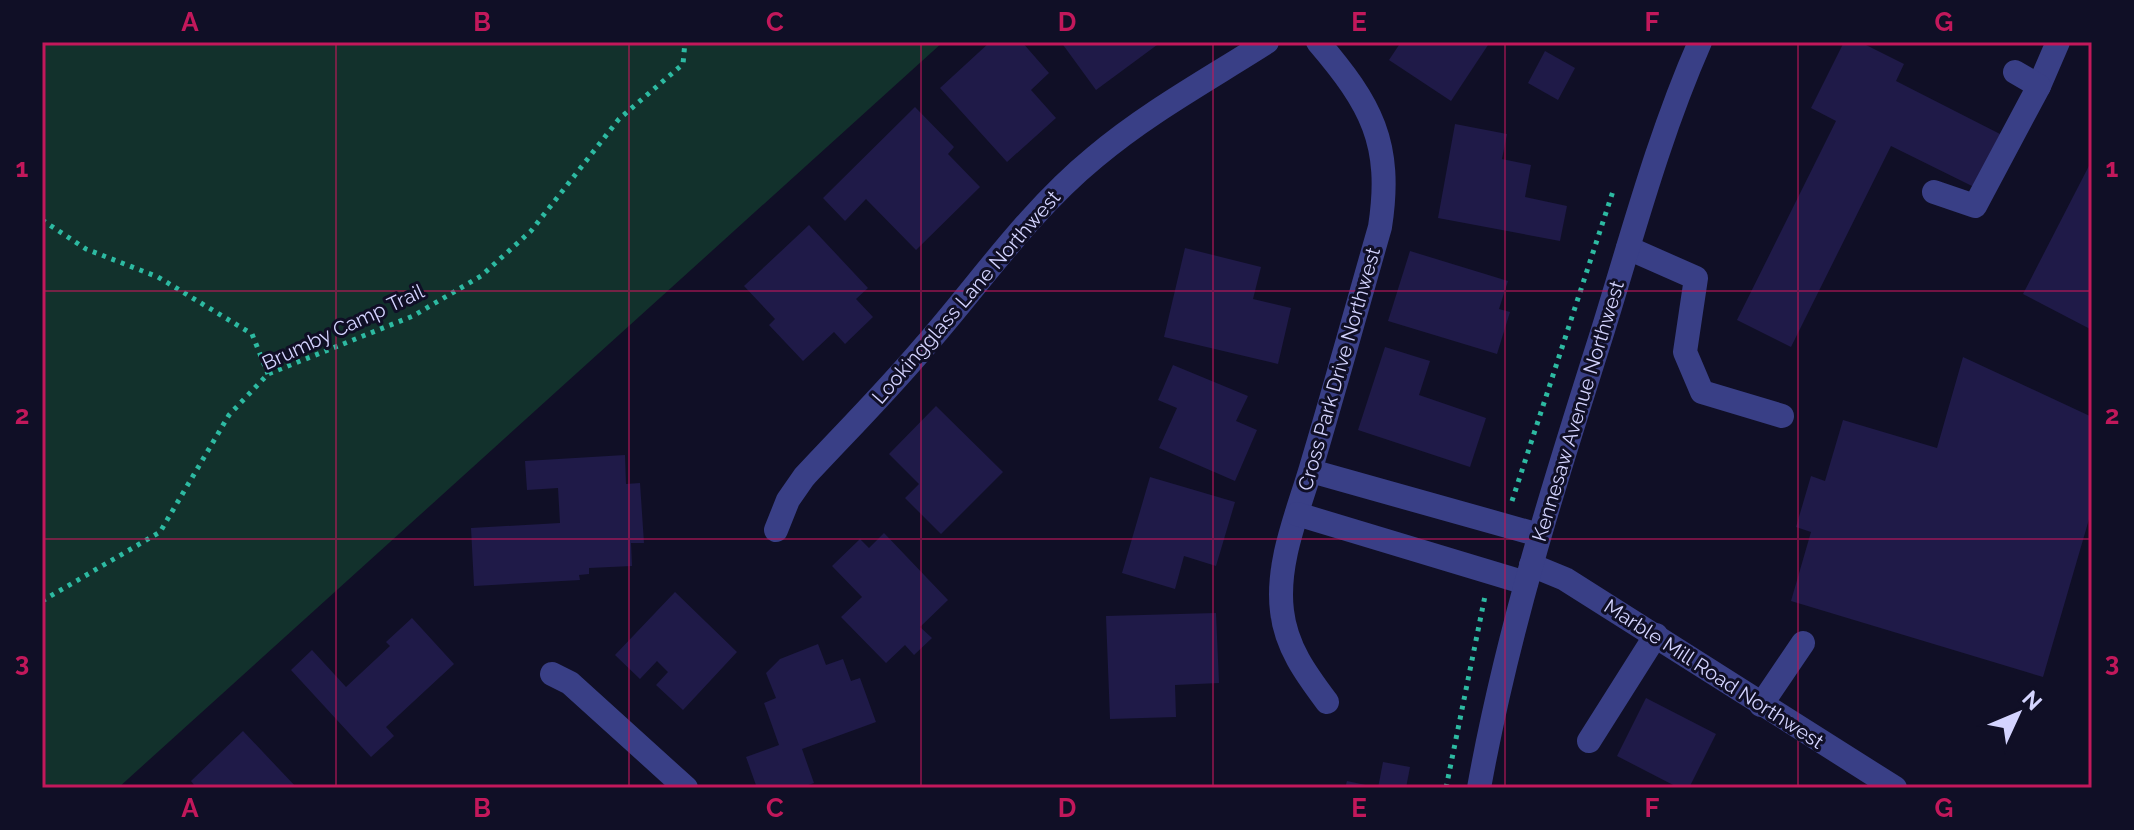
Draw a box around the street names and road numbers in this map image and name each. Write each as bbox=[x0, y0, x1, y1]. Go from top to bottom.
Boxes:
street label: Lookingglass Lane Northwest bbox=[867, 185, 1065, 409]
street label: Cross Park Drive Northwest bbox=[1293, 244, 1385, 493]
street label: Kennesaw Avenue Northwest bbox=[1527, 278, 1629, 544]
street label: Brumby Camp Trail bbox=[258, 279, 428, 375]
street label: Marble Mill Road Northwest bbox=[1600, 594, 1828, 754]

